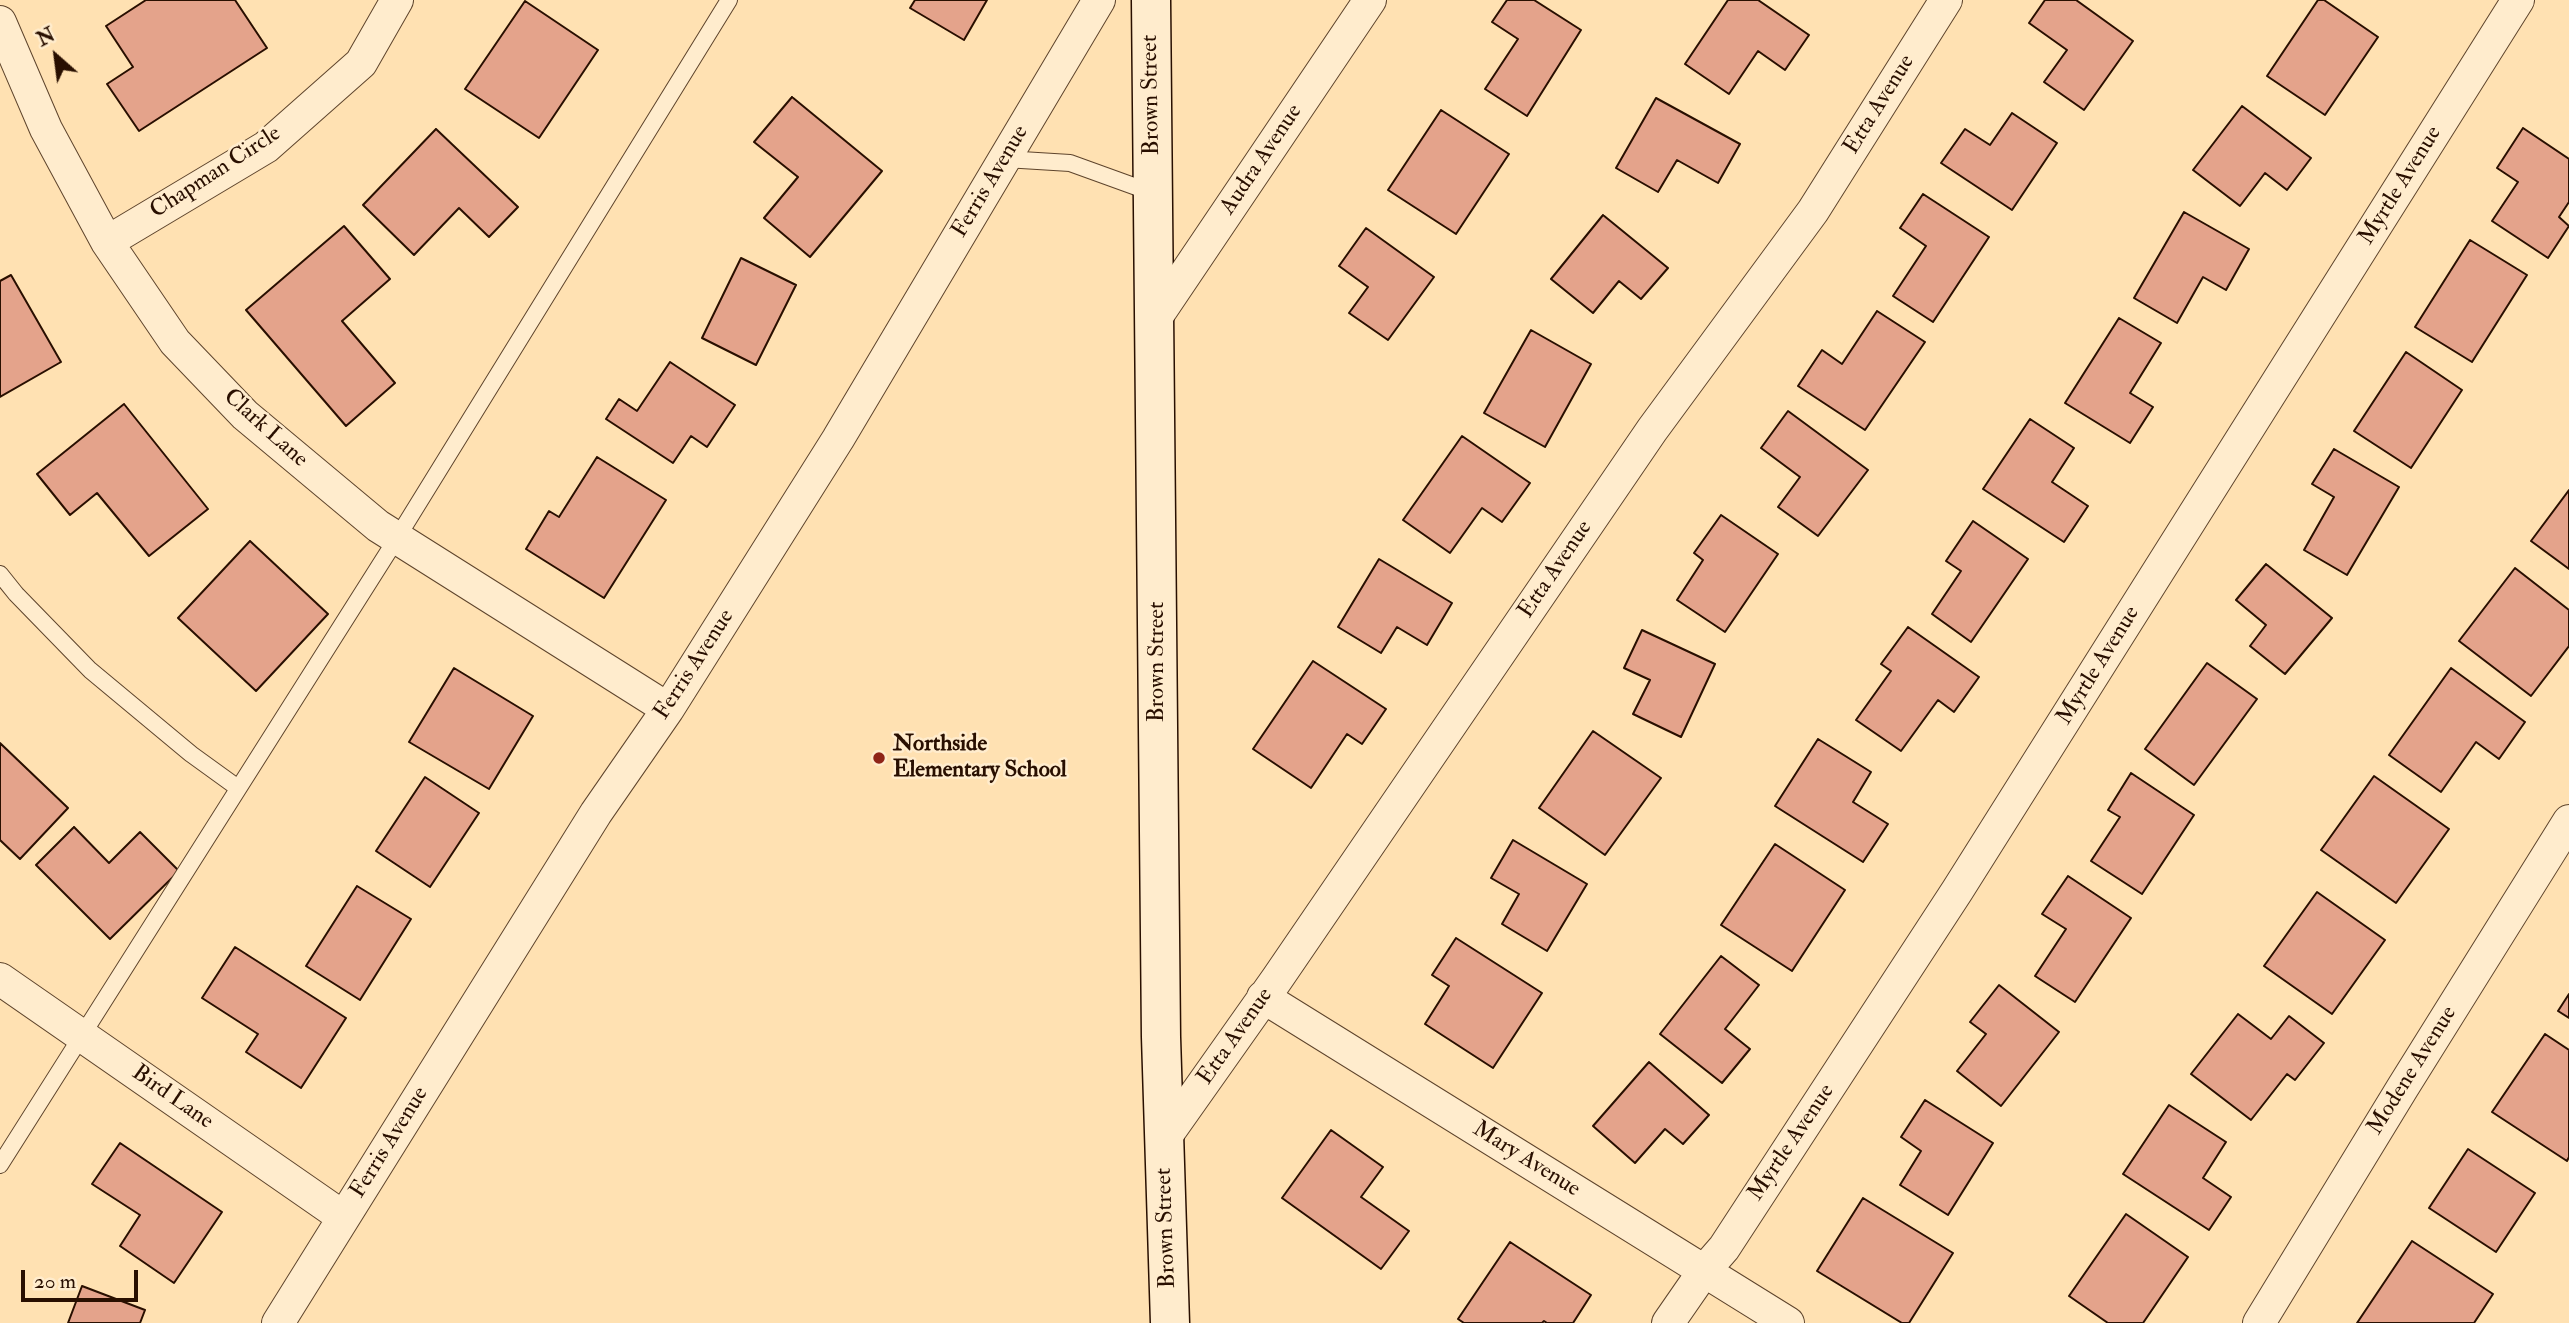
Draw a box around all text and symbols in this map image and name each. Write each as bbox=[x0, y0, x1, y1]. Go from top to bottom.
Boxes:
north arrow bbox=[21, 21, 91, 91]
text: N bbox=[33, 23, 59, 52]
street label: Brown Street bbox=[1137, 34, 1167, 156]
street label: Etta Avenue bbox=[1839, 50, 1921, 160]
street label: Audra Avenue bbox=[1215, 100, 1309, 220]
street label: Chapman Circle bbox=[146, 121, 286, 225]
street label: Ferris Avenue bbox=[947, 121, 1035, 243]
street label: Myrtle Avenue bbox=[2354, 122, 2448, 250]
street label: Clark Lane bbox=[217, 384, 313, 474]
street label: Etta Avenue bbox=[1513, 516, 1599, 624]
street label: Brown Street bbox=[1144, 602, 1172, 722]
street label: Myrtle Avenue bbox=[2052, 602, 2146, 730]
street label: Ferris Avenue bbox=[649, 605, 741, 725]
place label: Northside Elementary School bbox=[893, 731, 1067, 785]
marker: Northside Elementary School bbox=[871, 750, 887, 766]
street label: Etta Avenue bbox=[1192, 983, 1280, 1091]
street label: Modene Avenue bbox=[2362, 1001, 2464, 1141]
street label: Bird Lane bbox=[126, 1060, 218, 1136]
street label: Myrtle Avenue bbox=[1743, 1079, 1841, 1207]
street label: Ferris Avenue bbox=[345, 1082, 435, 1204]
street label: Mary Avenue bbox=[1467, 1116, 1585, 1204]
street label: Brown Street bbox=[1151, 1167, 1183, 1289]
scale bar bbox=[24, 1256, 142, 1300]
text: 20 m bbox=[34, 1268, 76, 1295]

